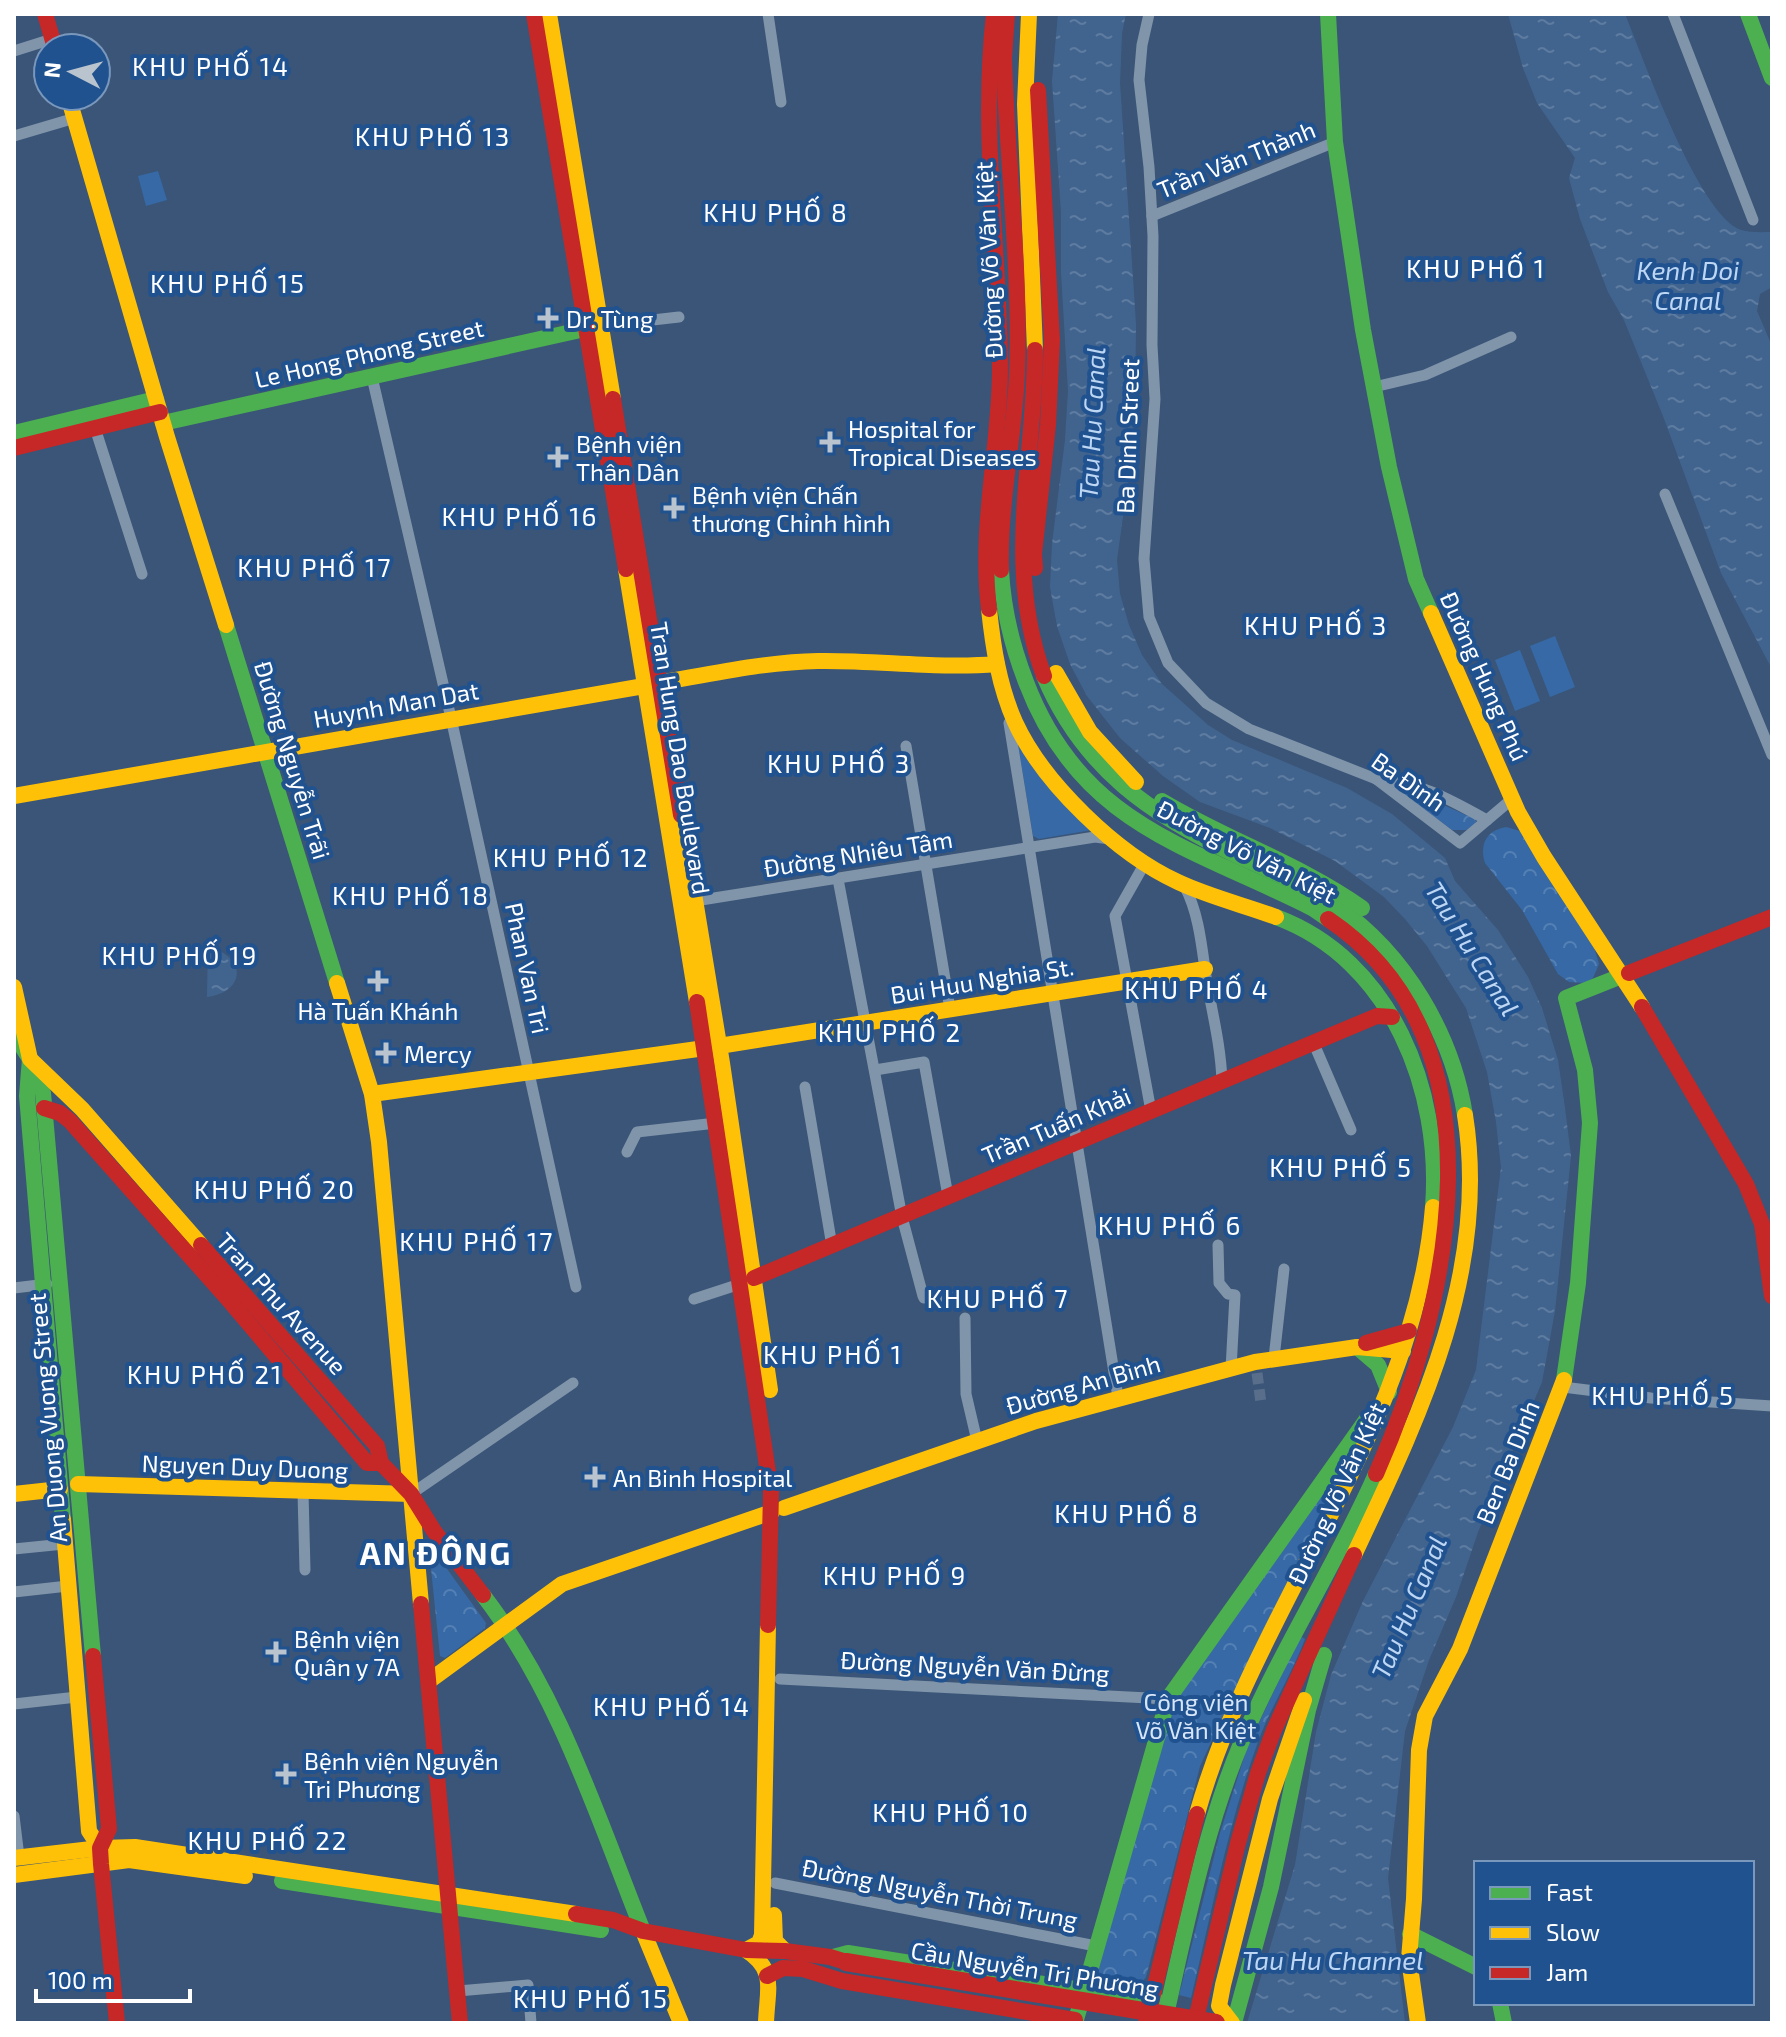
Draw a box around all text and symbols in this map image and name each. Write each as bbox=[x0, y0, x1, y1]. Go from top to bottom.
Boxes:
north arrow bbox=[32, 32, 112, 112]
district label: KHU PHỐ 14 bbox=[132, 49, 290, 81]
text: N bbox=[37, 61, 65, 79]
street label: Trần Văn Thành bbox=[1153, 114, 1319, 204]
district label: KHU PHỐ 13 bbox=[355, 119, 511, 151]
street label: Đường Võ Văn Kiệt bbox=[968, 161, 1008, 359]
district label: KHU PHỐ 8 bbox=[703, 195, 849, 227]
district label: KHU PHỐ 1 bbox=[1406, 251, 1546, 283]
water label: Kenh Doi Canal bbox=[1636, 254, 1740, 315]
district label: KHU PHỐ 15 bbox=[150, 266, 306, 298]
place label: Dr. Tùng bbox=[566, 304, 653, 333]
marker: Dr. Tùng bbox=[537, 307, 559, 329]
street label: Le Hong Phong Street bbox=[252, 313, 486, 393]
water label: Tau Hu Canal bbox=[1072, 346, 1110, 500]
street label: Ba Dinh Street bbox=[1110, 358, 1144, 514]
place label: Hospital for Tropical Diseases bbox=[848, 414, 1037, 471]
place label: Bệnh viện Thân Dân bbox=[576, 429, 682, 486]
marker: Hospital for Tropical Diseases bbox=[819, 431, 841, 453]
marker: Bệnh viện Thân Dân bbox=[547, 446, 569, 468]
place label: Bệnh viện Chấn thương Chỉnh hình bbox=[692, 480, 891, 537]
marker: Bệnh viện Chấn thương Chỉnh hình bbox=[663, 497, 685, 519]
district label: KHU PHỐ 16 bbox=[442, 499, 598, 531]
district label: KHU PHỐ 17 bbox=[237, 550, 393, 582]
street label: Đường Hưng Phú bbox=[1435, 587, 1535, 765]
district label: KHU PHỐ 3 bbox=[1244, 608, 1388, 640]
street label: Tran Hung Dao Boulevard bbox=[645, 620, 717, 896]
street label: Đường Nguyễn Trãi bbox=[249, 657, 337, 863]
street label: Huynh Man Dat bbox=[311, 675, 481, 733]
street label: Ba Đình bbox=[1367, 745, 1451, 817]
district label: KHU PHỐ 3 bbox=[767, 746, 911, 778]
street label: Đường Võ Văn Kiệt bbox=[1153, 793, 1341, 909]
street label: Đường Nhiêu Tâm bbox=[761, 824, 955, 882]
district label: KHU PHỐ 12 bbox=[493, 840, 649, 872]
water label: Tau Hu Canal bbox=[1419, 875, 1527, 1021]
district label: KHU PHỐ 18 bbox=[332, 878, 490, 910]
street label: Phan Van Tri bbox=[500, 900, 556, 1036]
district label: KHU PHỐ 19 bbox=[102, 938, 258, 970]
street label: Bui Huu Nghia St. bbox=[888, 951, 1076, 1009]
marker: Hà Tuấn Khánh bbox=[367, 970, 389, 992]
district label: KHU PHỐ 4 bbox=[1124, 972, 1270, 1004]
place label: Hà Tuấn Khánh bbox=[297, 996, 459, 1025]
district label: KHU PHỐ 2 bbox=[818, 1015, 962, 1047]
place label: Mercy bbox=[404, 1039, 472, 1068]
marker: Mercy bbox=[375, 1042, 397, 1064]
street label: Trần Tuấn Khải bbox=[977, 1081, 1135, 1169]
district label: KHU PHỐ 5 bbox=[1269, 1150, 1413, 1182]
district label: KHU PHỐ 20 bbox=[194, 1172, 356, 1204]
district label: KHU PHỐ 6 bbox=[1098, 1208, 1242, 1240]
district label: KHU PHỐ 17 bbox=[399, 1224, 555, 1256]
street label: Tran Phu Avenue bbox=[211, 1226, 353, 1380]
district label: KHU PHỐ 7 bbox=[926, 1281, 1070, 1313]
street label: An Duong Vuong Street bbox=[22, 1292, 72, 1544]
district label: KHU PHỐ 1 bbox=[763, 1337, 903, 1369]
street label: Đường An Bình bbox=[1002, 1348, 1164, 1420]
district label: KHU PHỐ 21 bbox=[127, 1357, 283, 1389]
district label: KHU PHỐ 5 bbox=[1591, 1378, 1735, 1410]
street label: Ben Ba Dinh bbox=[1469, 1396, 1545, 1528]
street label: Đường Võ Văn Kiệt bbox=[1281, 1398, 1391, 1588]
street label: Nguyen Duy Duong bbox=[141, 1448, 349, 1484]
place label: An Binh Hospital bbox=[613, 1463, 792, 1492]
marker: An Binh Hospital bbox=[584, 1466, 606, 1488]
district label: KHU PHỐ 8 bbox=[1054, 1496, 1200, 1528]
water label: Tau Hu Canal bbox=[1364, 1531, 1452, 1683]
district label: AN ĐÔNG bbox=[360, 1533, 512, 1571]
district label: KHU PHỐ 9 bbox=[823, 1558, 967, 1590]
place label: Bệnh viện Quân y 7A bbox=[294, 1624, 400, 1681]
marker: Bệnh viện Quân y 7A bbox=[265, 1641, 287, 1663]
street label: Đường Nguyễn Văn Đừng bbox=[840, 1644, 1110, 1688]
park label: Công viên Võ Văn Kiệt bbox=[1136, 1687, 1256, 1744]
district label: KHU PHỐ 14 bbox=[593, 1689, 751, 1721]
place label: Bệnh viện Nguyễn Tri Phương bbox=[304, 1746, 499, 1803]
marker: Bệnh viện Nguyễn Tri Phương bbox=[275, 1763, 297, 1785]
district label: KHU PHỐ 10 bbox=[872, 1795, 1030, 1827]
district label: KHU PHỐ 22 bbox=[188, 1823, 348, 1855]
street label: Đường Nguyễn Thời Trung bbox=[800, 1852, 1080, 1934]
legend bbox=[1474, 1861, 1754, 2005]
text: Fast bbox=[1546, 1877, 1593, 1906]
text: Slow bbox=[1546, 1917, 1600, 1946]
street label: Cầu Nguyễn Tri Phương bbox=[909, 1935, 1161, 2003]
water label: Tau Hu Channel bbox=[1242, 1944, 1424, 1975]
scale bar bbox=[36, 1953, 190, 2003]
text: Jam bbox=[1546, 1957, 1588, 1986]
text: 100 m bbox=[48, 1965, 113, 1994]
district label: KHU PHỐ 15 bbox=[513, 1981, 669, 2013]

